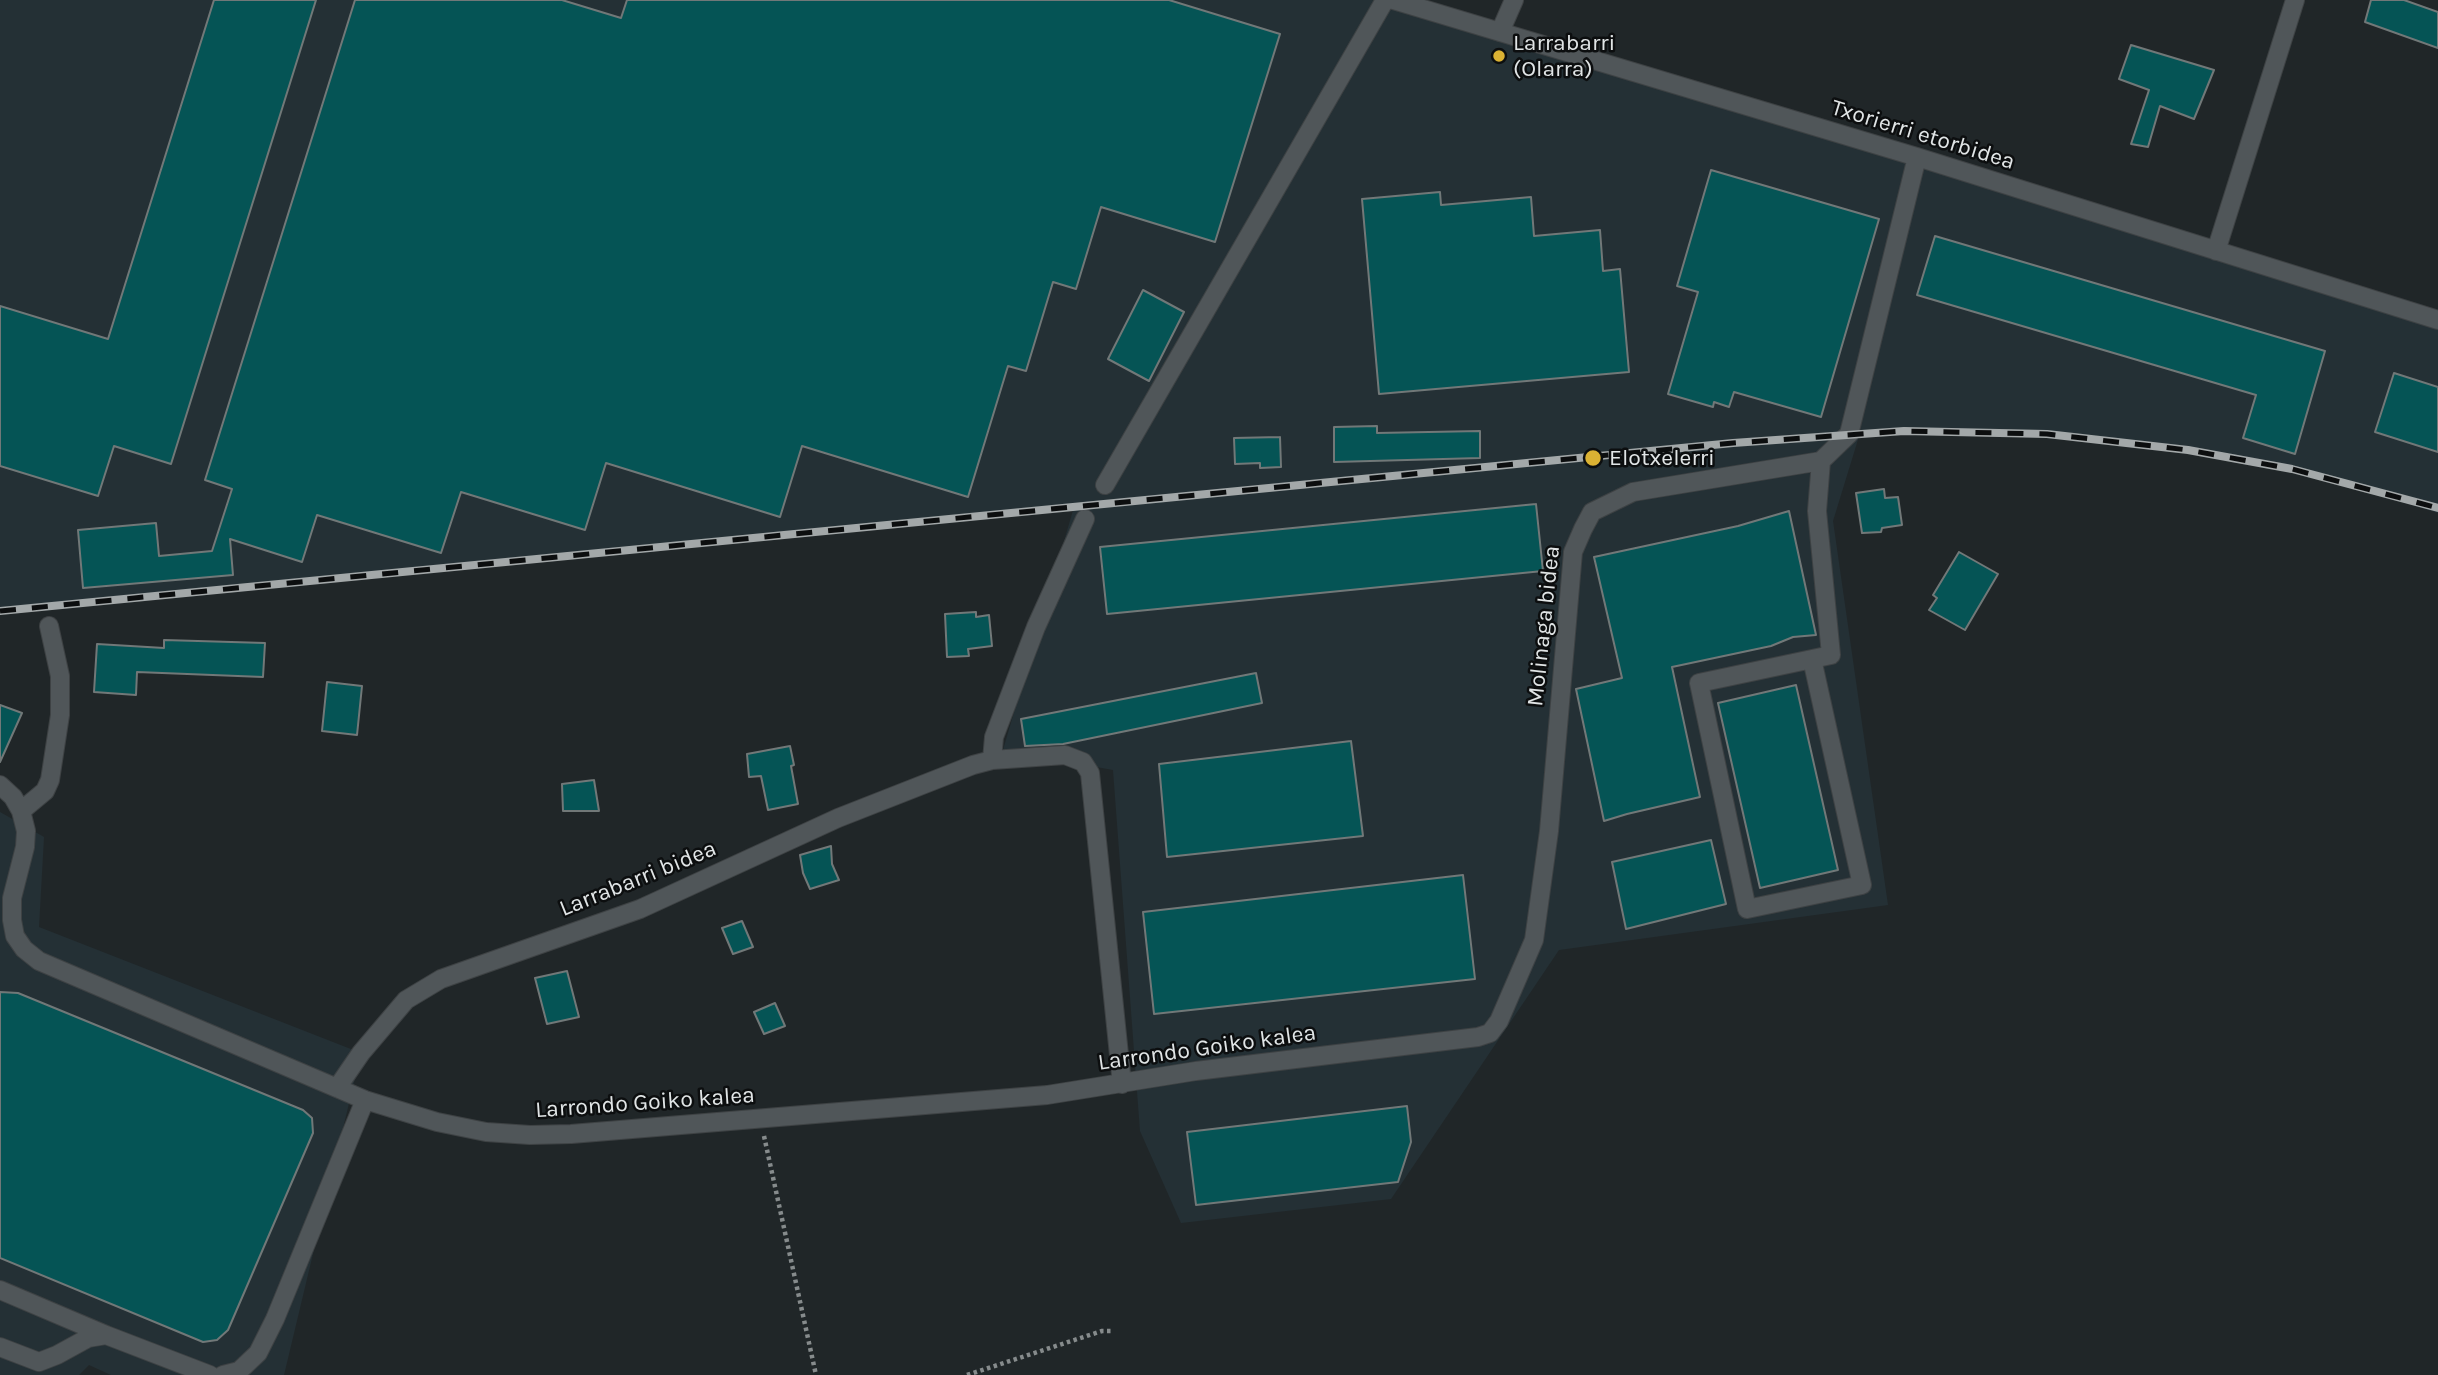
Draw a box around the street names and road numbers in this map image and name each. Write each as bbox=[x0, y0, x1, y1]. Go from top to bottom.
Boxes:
street label: Txorierri etorbidea bbox=[1828, 94, 2018, 176]
street label: Molinaga bidea bbox=[1522, 544, 1566, 708]
street label: Larrabarri bidea bbox=[556, 835, 720, 923]
street label: Larrondo Goiko kalea bbox=[1096, 1019, 1318, 1077]
street label: Larrondo Goiko kalea bbox=[534, 1082, 756, 1124]

